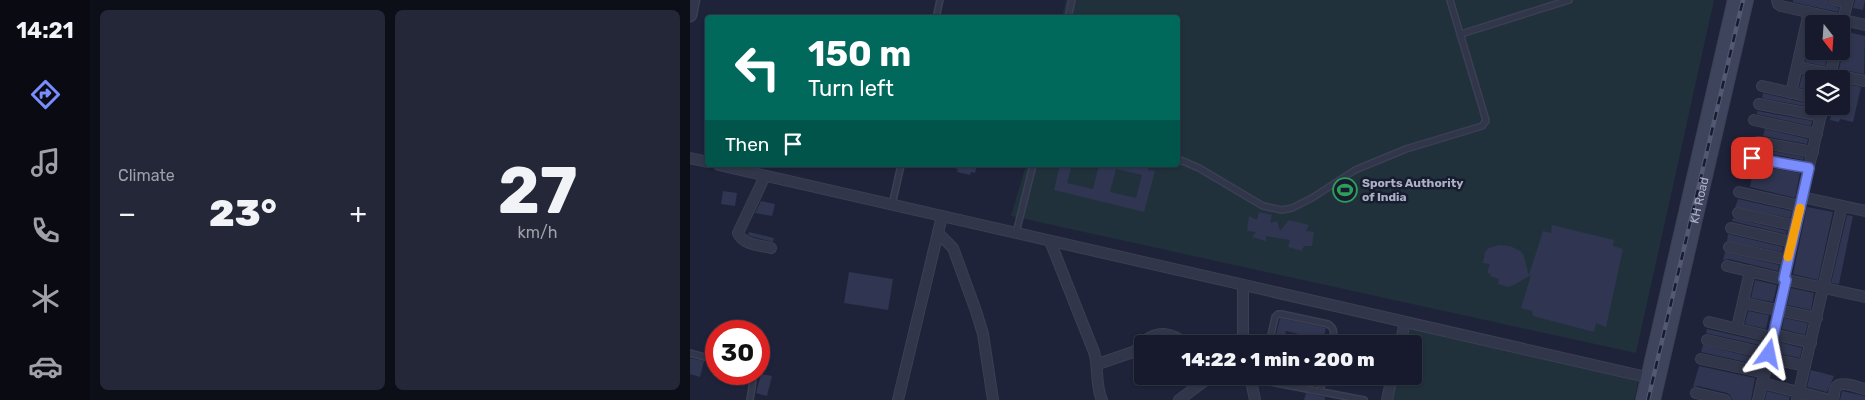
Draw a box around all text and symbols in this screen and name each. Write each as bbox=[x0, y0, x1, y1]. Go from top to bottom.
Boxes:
north arrow bbox=[1805, 15, 1850, 60]
map controls bbox=[1805, 15, 1850, 115]
text: 14:21 bbox=[16, 17, 74, 44]
text: 150 m bbox=[808, 33, 911, 75]
icon: left bbox=[725, 35, 790, 100]
button: layers bbox=[1805, 70, 1850, 115]
text: Turn left bbox=[808, 75, 894, 102]
icon: directions bbox=[28, 77, 63, 112]
icon: arrive bbox=[779, 130, 807, 158]
text: Then bbox=[725, 133, 769, 156]
pin bbox=[1731, 137, 1773, 179]
icon: arrive bbox=[1738, 144, 1766, 172]
icon: music bbox=[28, 145, 63, 180]
text: 27 bbox=[498, 152, 577, 229]
text: Climate bbox=[118, 166, 175, 185]
place label: Sports Authority of India bbox=[1362, 176, 1463, 204]
street label: KH Road bbox=[1687, 176, 1712, 225]
sports icon: Sports Authority of India bbox=[1332, 177, 1358, 203]
text: 23° bbox=[209, 190, 277, 236]
text: − bbox=[118, 197, 136, 230]
text: + bbox=[350, 197, 367, 230]
icon: phone bbox=[28, 213, 63, 248]
text: km/h bbox=[518, 223, 557, 242]
icon: climate bbox=[28, 281, 63, 316]
speed limit sign: 30 bbox=[705, 320, 770, 385]
position arrow bbox=[1742, 327, 1794, 379]
text: 14:22 · 1 min · 200 m bbox=[1181, 348, 1375, 371]
icon: car bbox=[28, 349, 63, 384]

